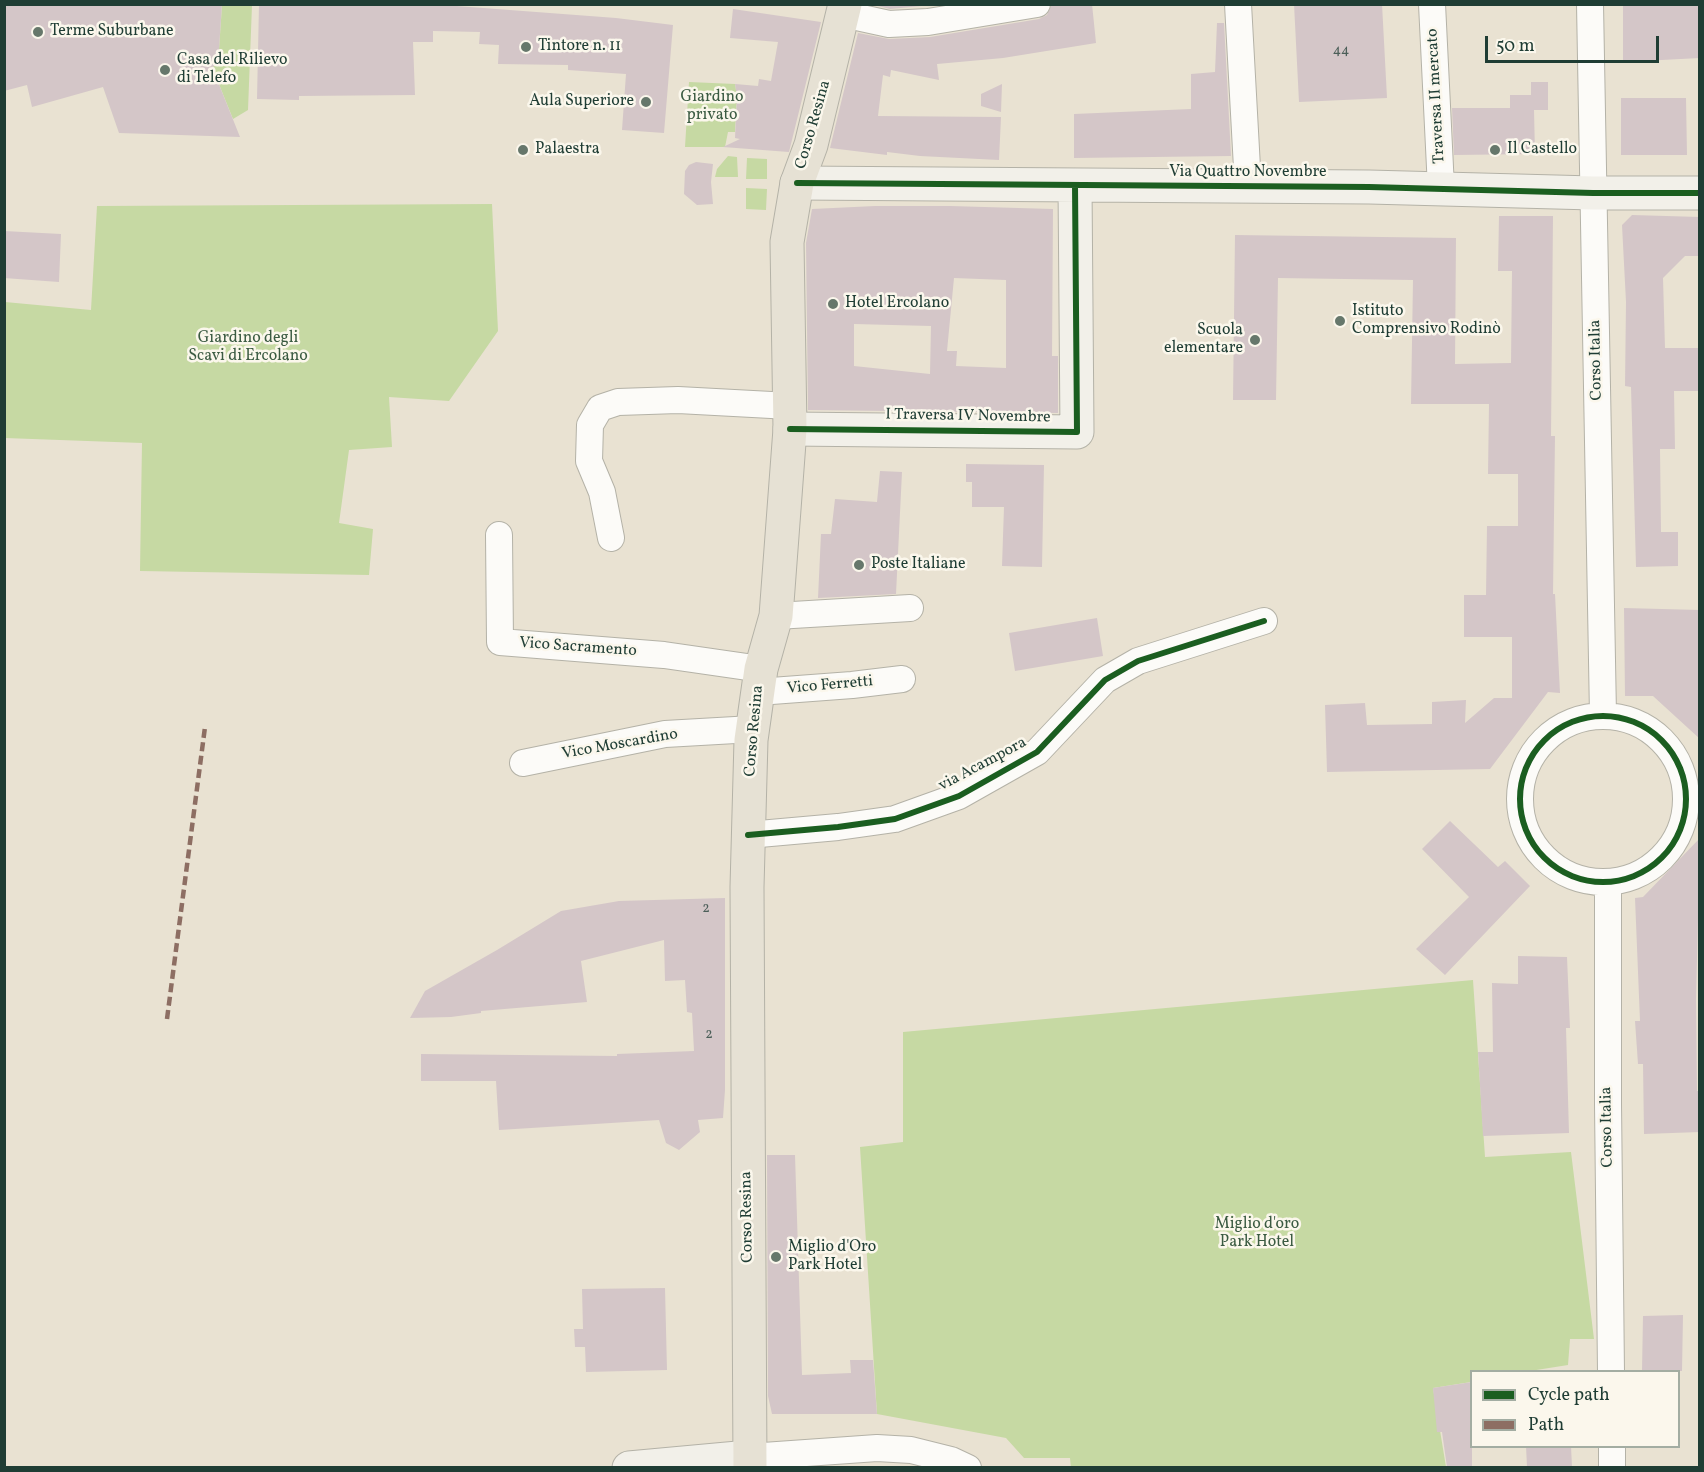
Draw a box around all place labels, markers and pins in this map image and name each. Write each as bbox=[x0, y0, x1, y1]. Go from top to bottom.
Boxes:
place label: Terme Suburbane bbox=[50, 22, 174, 42]
marker: Terme Suburbane bbox=[31, 25, 45, 39]
place label: Tintore n. 11 bbox=[538, 37, 621, 57]
marker: Tintore n. 11 bbox=[519, 40, 533, 54]
place label: Casa del Rilievo di Telefo bbox=[177, 51, 288, 89]
marker: Casa del Rilievo di Telefo bbox=[158, 63, 172, 77]
place label: Aula Superiore bbox=[529, 92, 634, 112]
marker: Aula Superiore bbox=[639, 95, 653, 109]
place label: Palaestra bbox=[535, 140, 600, 160]
place label: Il Castello bbox=[1507, 140, 1577, 160]
marker: Palaestra bbox=[516, 143, 530, 157]
marker: Il Castello bbox=[1488, 143, 1502, 157]
place label: Hotel Ercolano bbox=[845, 294, 949, 314]
marker: Hotel Ercolano bbox=[826, 297, 840, 311]
place label: Istituto Comprensivo Rodinò bbox=[1352, 302, 1501, 340]
marker: Istituto Comprensivo Rodinò bbox=[1333, 314, 1347, 328]
place label: Scuola elementare bbox=[1164, 321, 1243, 359]
marker: Scuola elementare bbox=[1248, 333, 1262, 347]
place label: Poste Italiane bbox=[871, 555, 966, 575]
marker: Poste Italiane bbox=[852, 558, 866, 572]
place label: Miglio d'Oro Park Hotel bbox=[788, 1238, 876, 1276]
marker: Miglio d'Oro Park Hotel bbox=[769, 1250, 783, 1264]

